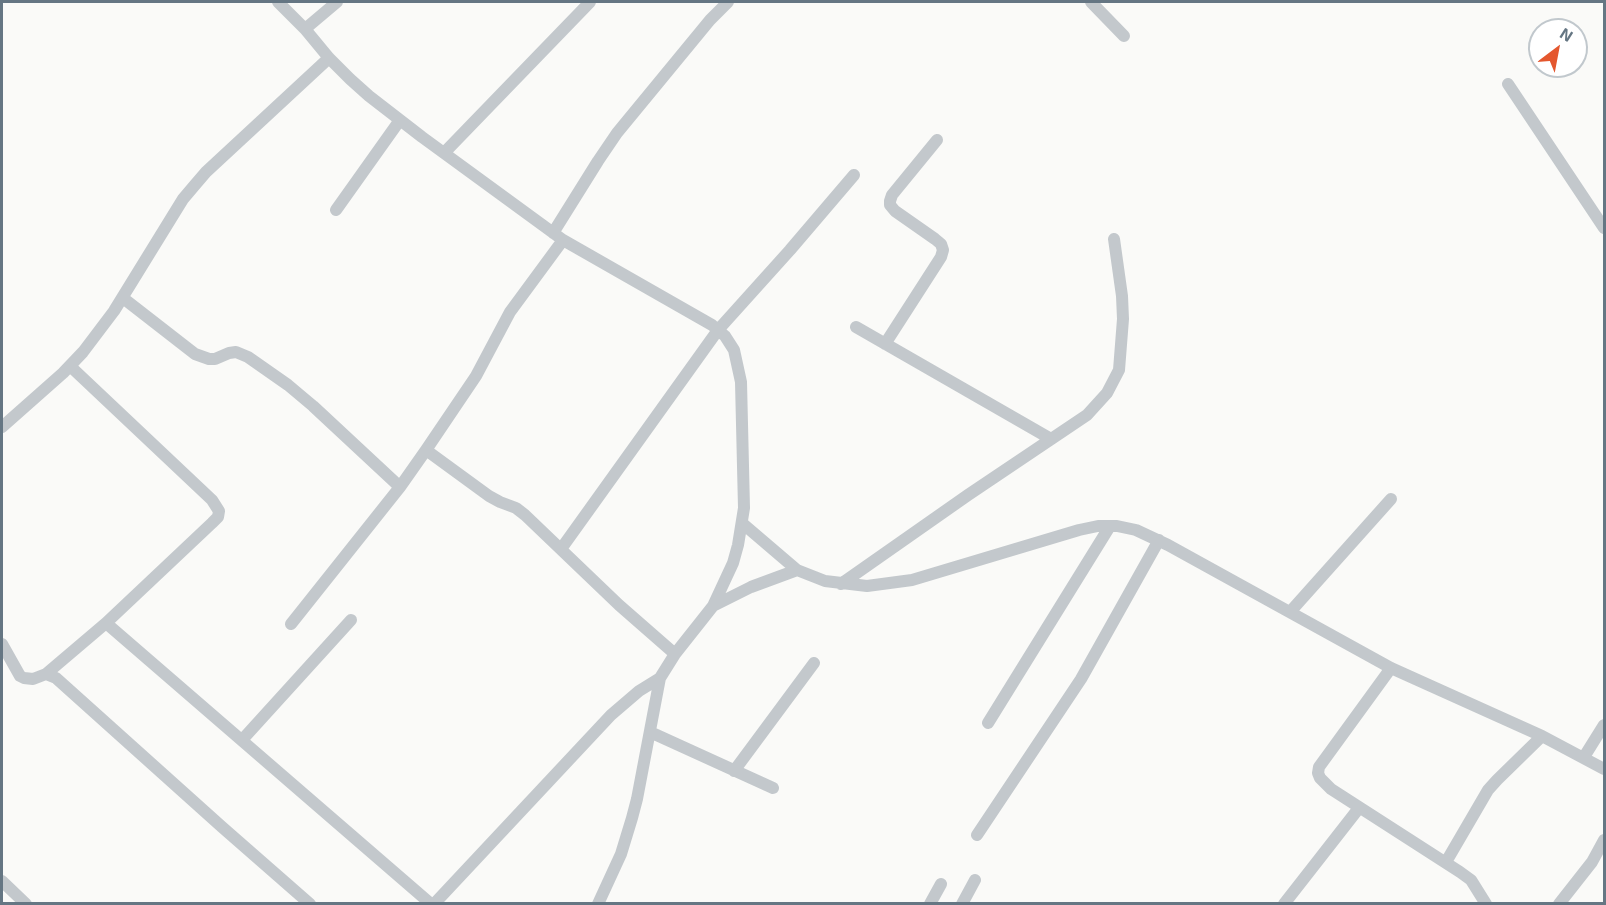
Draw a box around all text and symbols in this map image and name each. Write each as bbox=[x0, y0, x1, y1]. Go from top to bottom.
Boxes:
north arrow bbox=[1528, 18, 1588, 78]
text: N bbox=[1557, 23, 1577, 45]

